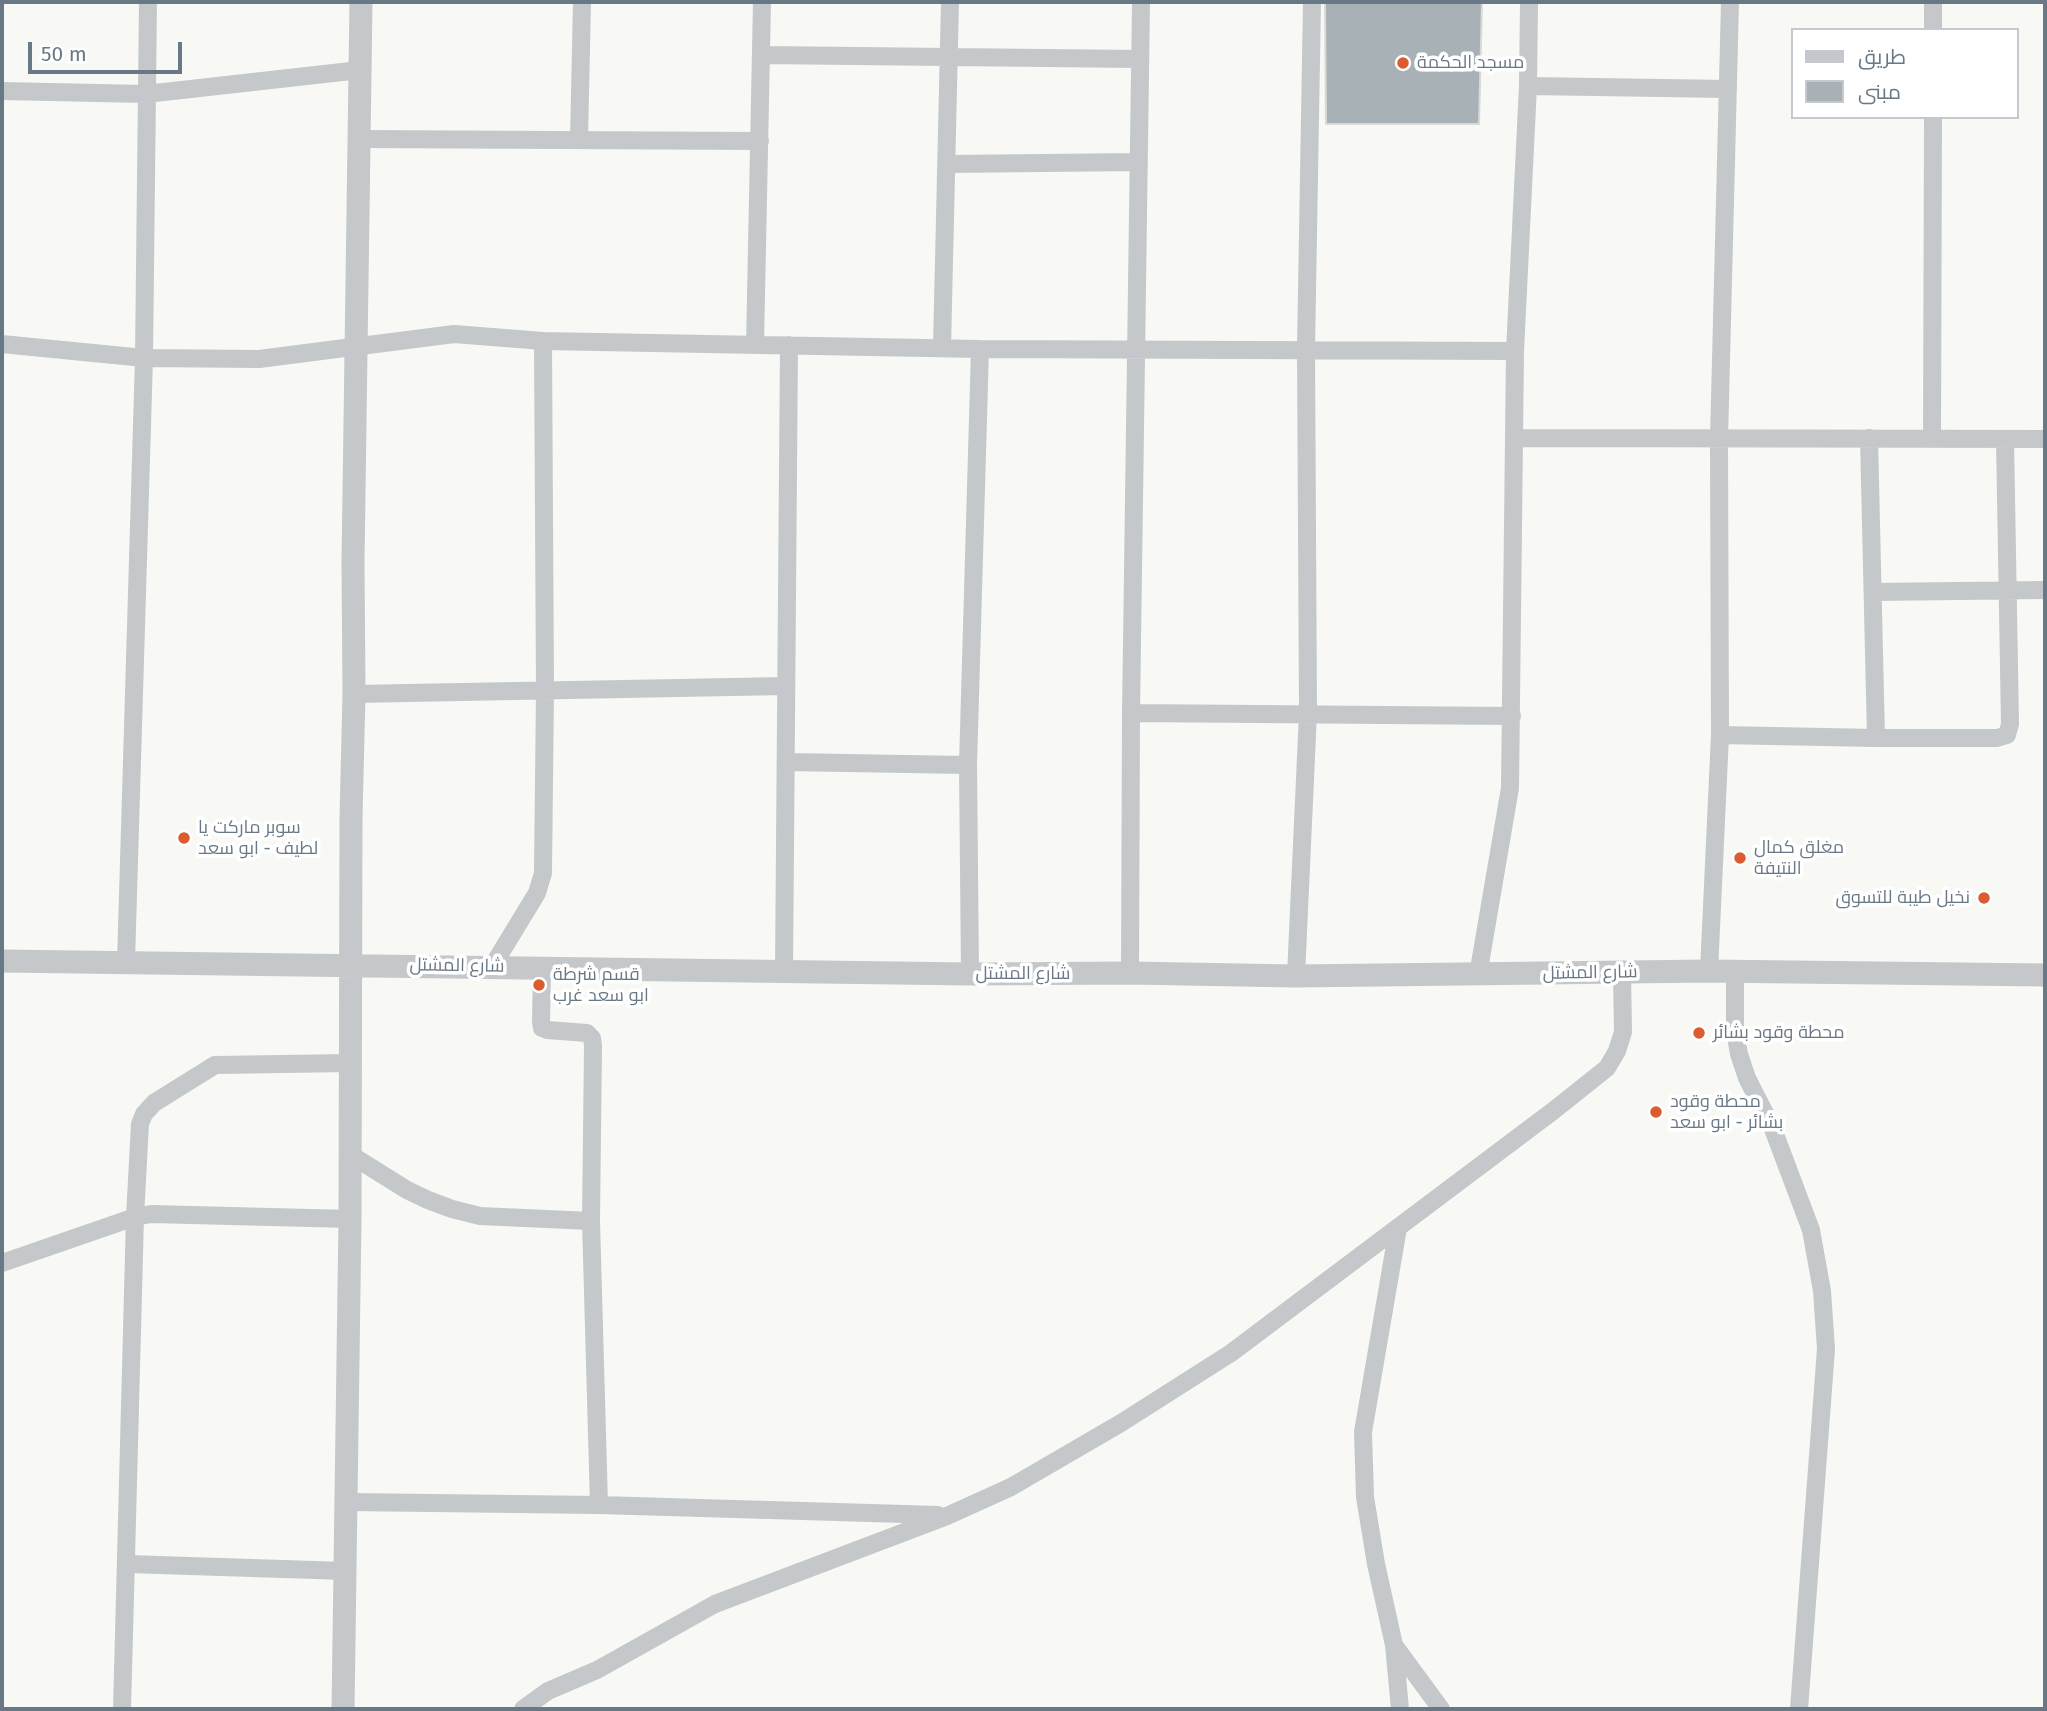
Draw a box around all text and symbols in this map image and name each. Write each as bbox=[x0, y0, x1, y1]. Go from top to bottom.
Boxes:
scale bar bbox=[32, 28, 186, 72]
legend bbox=[1792, 28, 2019, 119]
text: 50 m bbox=[41, 41, 87, 67]
text: طريق bbox=[1858, 44, 1906, 70]
place label: مسجد الحكمة bbox=[1417, 52, 1524, 74]
marker: مسجد الحكمة bbox=[1395, 55, 1411, 71]
text: مبنى bbox=[1858, 79, 1901, 105]
place label: سوبر ماركت يا لطيف - ابو سعد bbox=[198, 817, 318, 860]
marker: سوبر ماركت يا لطيف - ابو سعد bbox=[176, 830, 192, 846]
place label: مغلق كمال النتيفة bbox=[1754, 837, 1844, 880]
marker: مغلق كمال النتيفة bbox=[1732, 850, 1748, 866]
place label: نخيل طيبة للتسوق bbox=[1835, 887, 1970, 909]
marker: نخيل طيبة للتسوق bbox=[1976, 890, 1992, 906]
street label: شارع المشتل bbox=[409, 954, 505, 978]
street label: شارع المشتل bbox=[1542, 961, 1638, 985]
street label: شارع المشتل bbox=[976, 963, 1070, 985]
place label: قسم شرطة ابو سعد غرب bbox=[553, 964, 649, 1006]
marker: قسم شرطة ابو سعد غرب bbox=[531, 977, 547, 993]
place label: محطة وقود بشائر bbox=[1713, 1022, 1844, 1044]
marker: محطة وقود بشائر bbox=[1691, 1025, 1707, 1041]
place label: محطة وقود بشائر - ابو سعد bbox=[1670, 1091, 1783, 1134]
marker: محطة وقود بشائر - ابو سعد bbox=[1648, 1104, 1664, 1120]

